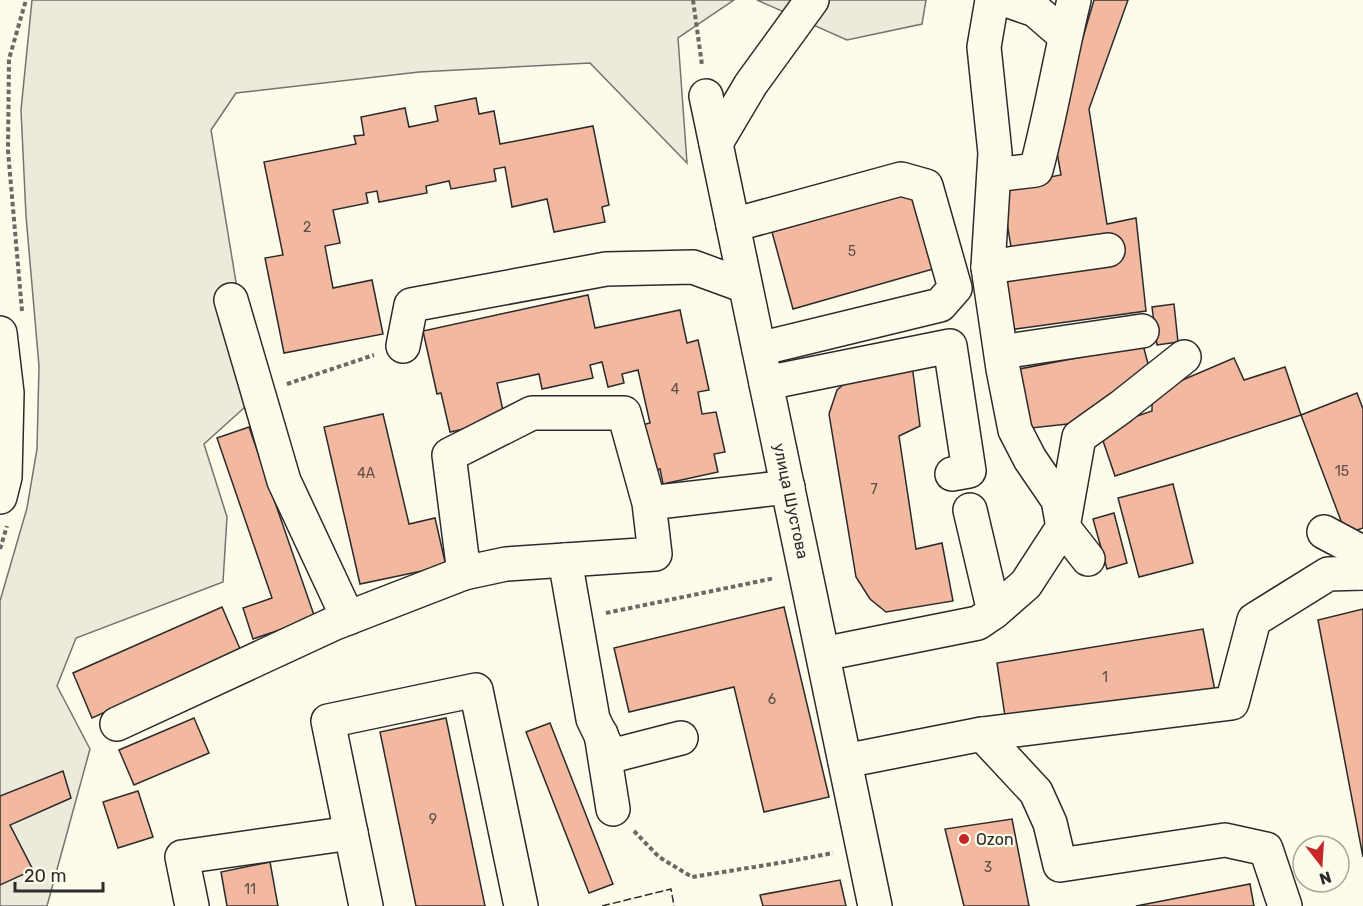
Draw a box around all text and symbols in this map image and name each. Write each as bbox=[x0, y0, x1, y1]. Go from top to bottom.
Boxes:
house number: 2 bbox=[303, 219, 311, 236]
house number: 5 bbox=[848, 243, 856, 260]
house number: 4 bbox=[671, 381, 680, 398]
street label: улица Шустова bbox=[769, 441, 813, 561]
house number: 15 bbox=[1335, 463, 1349, 480]
house number: 4А bbox=[357, 465, 376, 482]
house number: 7 bbox=[870, 481, 878, 498]
house number: 1 bbox=[1102, 669, 1108, 686]
house number: 6 bbox=[768, 691, 776, 708]
house number: 9 bbox=[429, 811, 437, 828]
place label: Ozon bbox=[976, 830, 1014, 849]
marker: Ozon bbox=[957, 832, 971, 846]
north arrow bbox=[1291, 834, 1351, 894]
scale bar bbox=[15, 855, 104, 893]
house number: 3 bbox=[984, 859, 992, 876]
text: 20 m bbox=[24, 865, 66, 887]
text: N bbox=[1317, 867, 1334, 889]
house number: 11 bbox=[244, 881, 256, 898]

